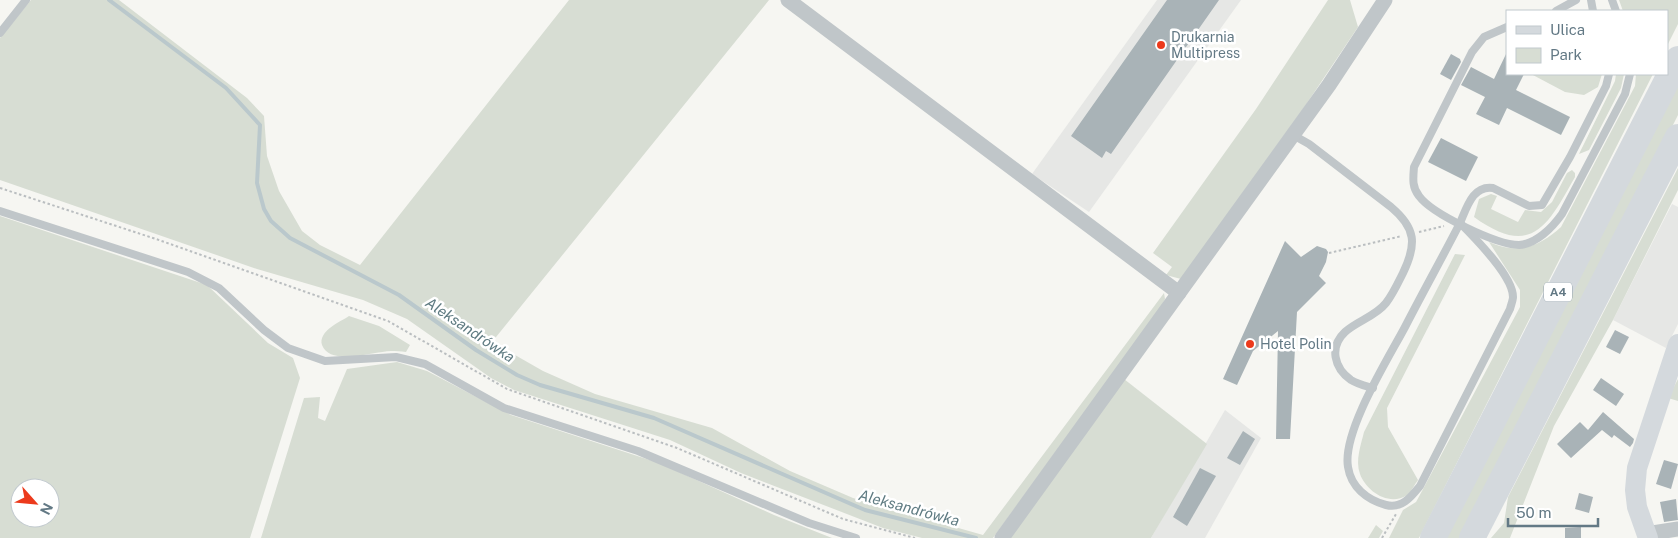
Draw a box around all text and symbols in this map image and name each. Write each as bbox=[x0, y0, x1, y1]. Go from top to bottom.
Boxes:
legend bbox=[1506, 10, 1668, 75]
text: Ulica bbox=[1550, 21, 1585, 38]
place label: Drukarnia Multipress bbox=[1171, 29, 1240, 61]
marker: Drukarnia Multipress bbox=[1155, 39, 1167, 51]
text: Park bbox=[1550, 46, 1582, 63]
road number: A4 bbox=[1544, 282, 1572, 302]
water label: Aleksandrówka bbox=[423, 294, 518, 366]
place label: Hotel Polin bbox=[1260, 336, 1332, 352]
marker: Hotel Polin bbox=[1244, 338, 1256, 350]
north arrow bbox=[10, 478, 60, 528]
water label: Aleksandrówka bbox=[857, 486, 961, 529]
scale bar bbox=[1508, 496, 1598, 528]
text: N bbox=[37, 500, 56, 517]
text: 50 m bbox=[1516, 504, 1551, 521]

